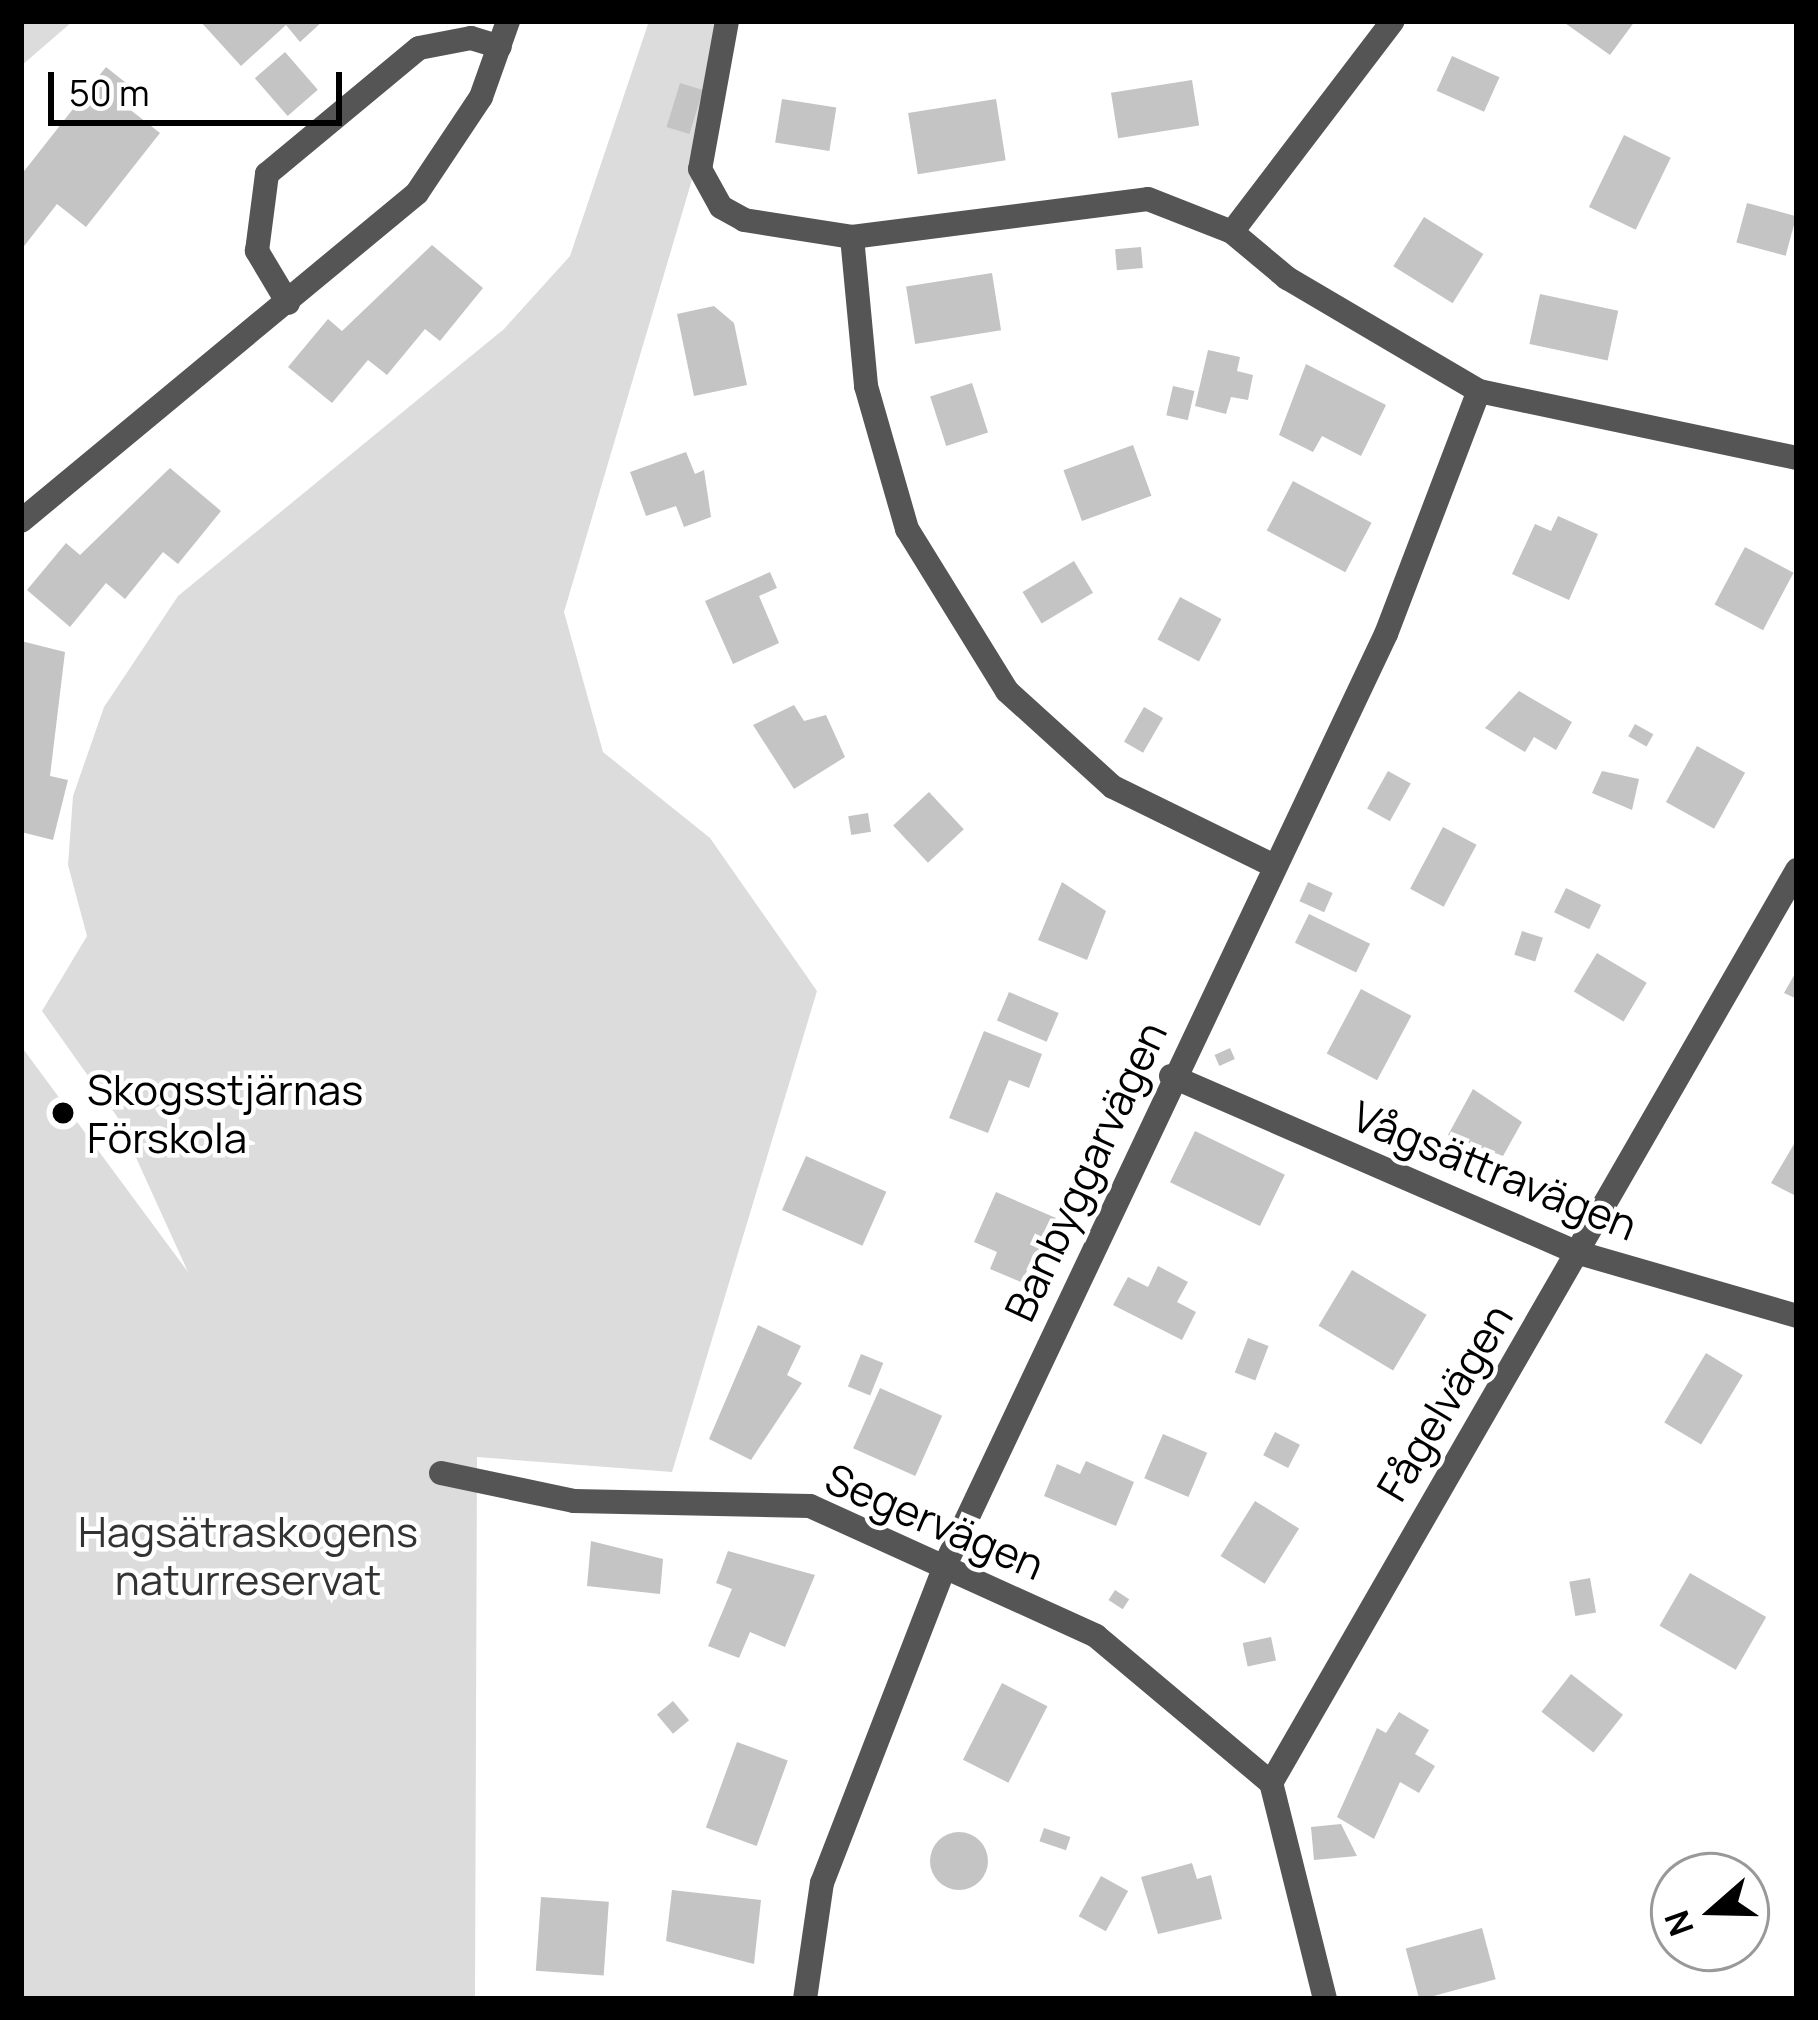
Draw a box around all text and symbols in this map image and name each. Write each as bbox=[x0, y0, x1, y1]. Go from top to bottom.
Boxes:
scale bar bbox=[54, 48, 348, 122]
text: 50 m bbox=[69, 68, 149, 117]
street label: Banbyggarvägen bbox=[994, 1013, 1176, 1329]
place label: Skogsstjärnas Förskola bbox=[87, 1064, 363, 1162]
street label: Vågsättravägen bbox=[1346, 1090, 1644, 1250]
marker: Skogsstjärnas Förskola bbox=[50, 1100, 76, 1126]
street label: Fågelvägen bbox=[1366, 1295, 1522, 1509]
street label: Segervägen bbox=[818, 1452, 1052, 1590]
park label: Hagsätraskogens naturreservat bbox=[78, 1506, 418, 1604]
north arrow bbox=[1650, 1852, 1770, 1972]
text: N bbox=[1653, 1905, 1704, 1942]

